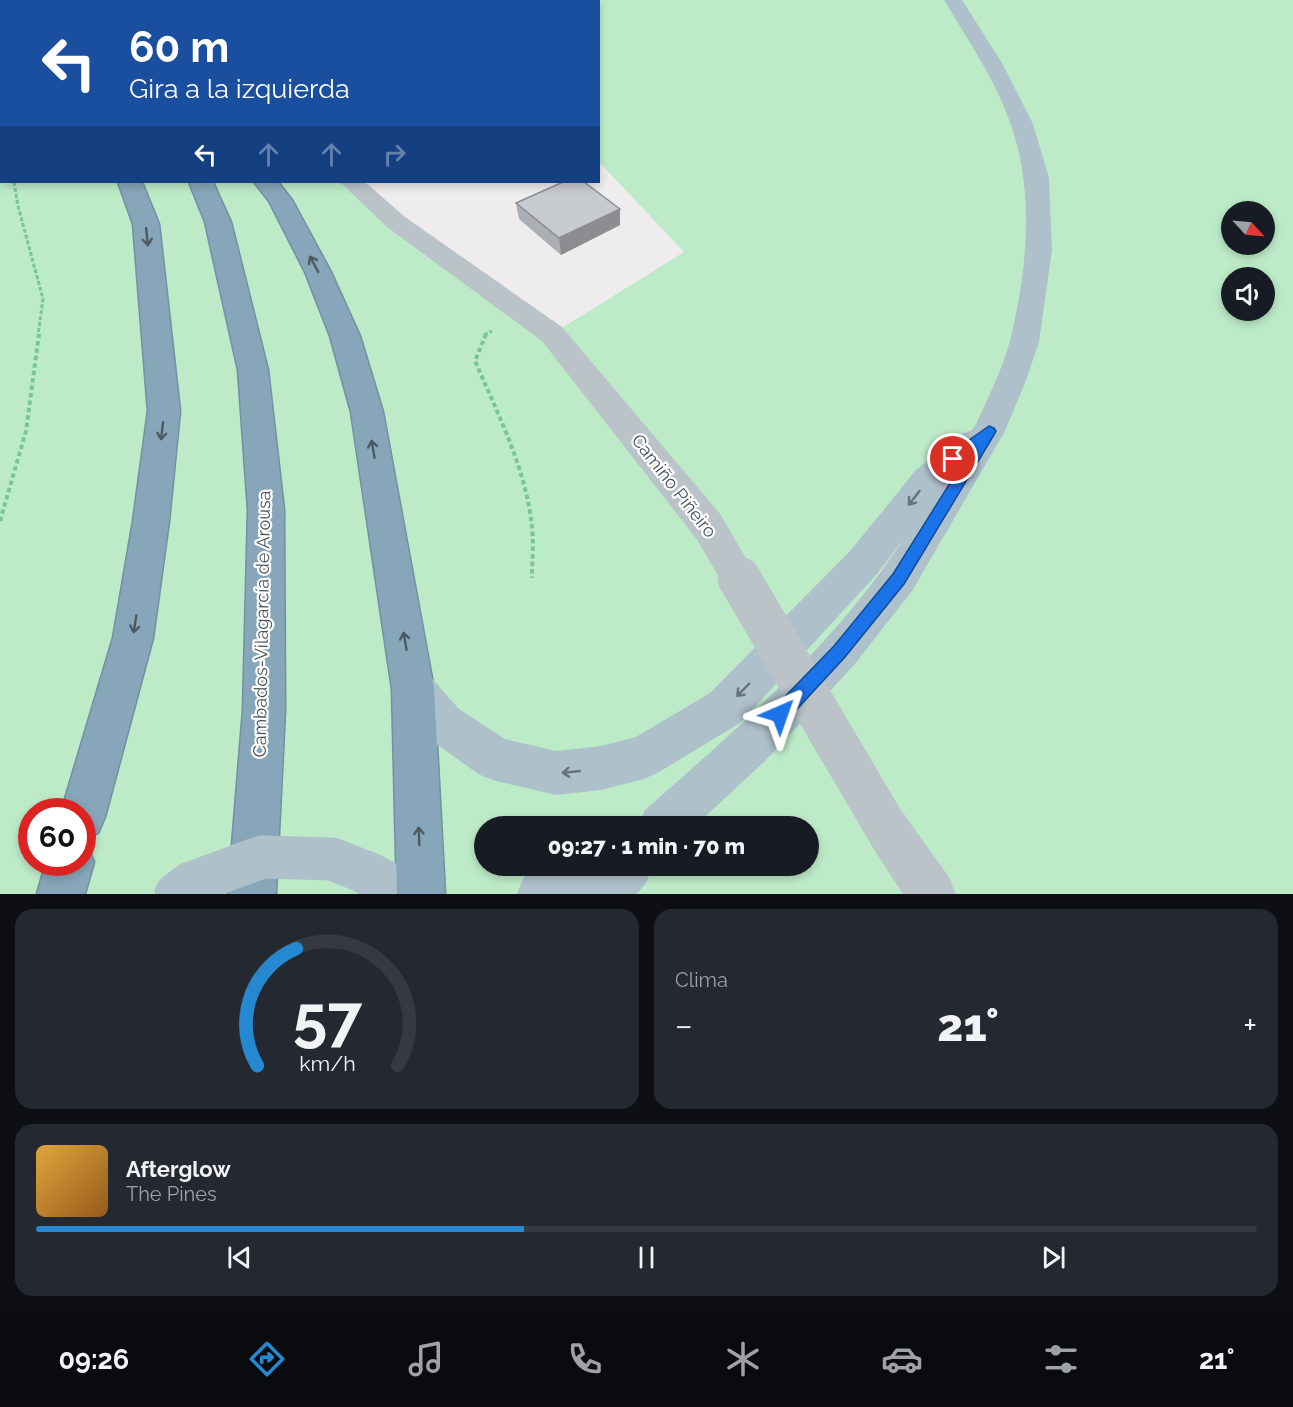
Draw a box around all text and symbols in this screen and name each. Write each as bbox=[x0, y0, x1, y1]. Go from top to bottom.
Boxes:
text: 60 m bbox=[129, 23, 229, 72]
icon: left bbox=[30, 24, 108, 102]
text: Gira a la izquierda bbox=[129, 73, 350, 104]
icon: left bbox=[189, 138, 222, 171]
icon: ahead bbox=[252, 138, 285, 171]
icon: ahead bbox=[315, 138, 348, 171]
icon: right bbox=[378, 138, 411, 171]
north arrow bbox=[1221, 201, 1275, 255]
map controls bbox=[1221, 201, 1275, 321]
one-way arrow bbox=[142, 227, 153, 247]
one-way arrow bbox=[308, 256, 320, 273]
button: sound bbox=[1221, 267, 1275, 321]
one-way arrow bbox=[156, 421, 167, 441]
street label: Camiño Piñeiro bbox=[628, 430, 721, 542]
pin bbox=[927, 433, 978, 484]
one-way arrow bbox=[367, 440, 378, 459]
icon: arrive bbox=[936, 442, 969, 475]
one-way arrow bbox=[908, 489, 921, 505]
street label: Cambados-Vilagarcía de Arousa bbox=[249, 490, 274, 758]
one-way arrow bbox=[129, 614, 140, 634]
one-way arrow bbox=[400, 632, 411, 652]
one-way arrow bbox=[735, 682, 750, 697]
position arrow bbox=[748, 682, 812, 746]
one-way arrow bbox=[561, 767, 581, 778]
speed limit sign: 60 bbox=[18, 798, 96, 876]
one-way arrow bbox=[414, 826, 425, 846]
text: 09:27 · 1 min · 70 m bbox=[548, 833, 745, 859]
text: Clima bbox=[675, 968, 728, 992]
text: 57 bbox=[292, 981, 363, 1055]
text: 21° bbox=[937, 999, 999, 1052]
text: − bbox=[675, 1006, 693, 1045]
text: + bbox=[1243, 1006, 1257, 1045]
text: km/h bbox=[299, 1051, 355, 1076]
text: Afterglow bbox=[126, 1156, 231, 1182]
text: The Pines bbox=[126, 1182, 217, 1206]
icon: previous bbox=[223, 1241, 256, 1274]
icon: pause bbox=[630, 1241, 663, 1274]
icon: next bbox=[1037, 1241, 1070, 1274]
icon: directions bbox=[246, 1338, 288, 1380]
icon: music bbox=[405, 1338, 447, 1380]
icon: phone bbox=[564, 1338, 606, 1380]
icon: climate bbox=[722, 1338, 764, 1380]
icon: car bbox=[881, 1338, 923, 1380]
icon: filters bbox=[1040, 1338, 1082, 1380]
text: 09:26 bbox=[58, 1344, 129, 1375]
text: 21° bbox=[1199, 1344, 1235, 1375]

